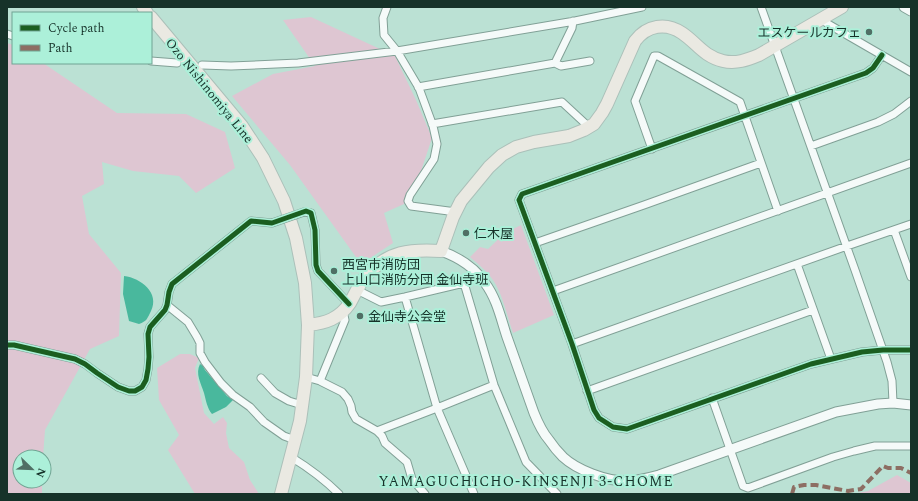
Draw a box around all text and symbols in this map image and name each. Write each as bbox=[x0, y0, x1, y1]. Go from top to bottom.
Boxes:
legend bbox=[12, 12, 152, 64]
text: Cycle path bbox=[48, 19, 105, 38]
place label: エスケールカフェ bbox=[757, 23, 861, 43]
marker: エスケールカフェ bbox=[864, 27, 874, 37]
street label: Ozo Nishinomiya Line bbox=[160, 34, 258, 148]
text: Path bbox=[48, 39, 73, 58]
place label: 仁木屋 bbox=[474, 224, 513, 244]
marker: 仁木屋 bbox=[461, 228, 471, 238]
place label: 西宮市消防団 上山口消防分団 金仙寺班 bbox=[342, 255, 488, 290]
marker: 西宮市消防団 上山口消防分団 金仙寺班 bbox=[329, 266, 339, 276]
place label: 金仙寺公会堂 bbox=[368, 307, 446, 327]
marker: 金仙寺公会堂 bbox=[355, 311, 365, 321]
north arrow bbox=[12, 449, 52, 489]
text: N bbox=[31, 465, 50, 480]
district label: YAMAGUCHICHO-KINSENJI 3-CHOME bbox=[378, 471, 674, 492]

